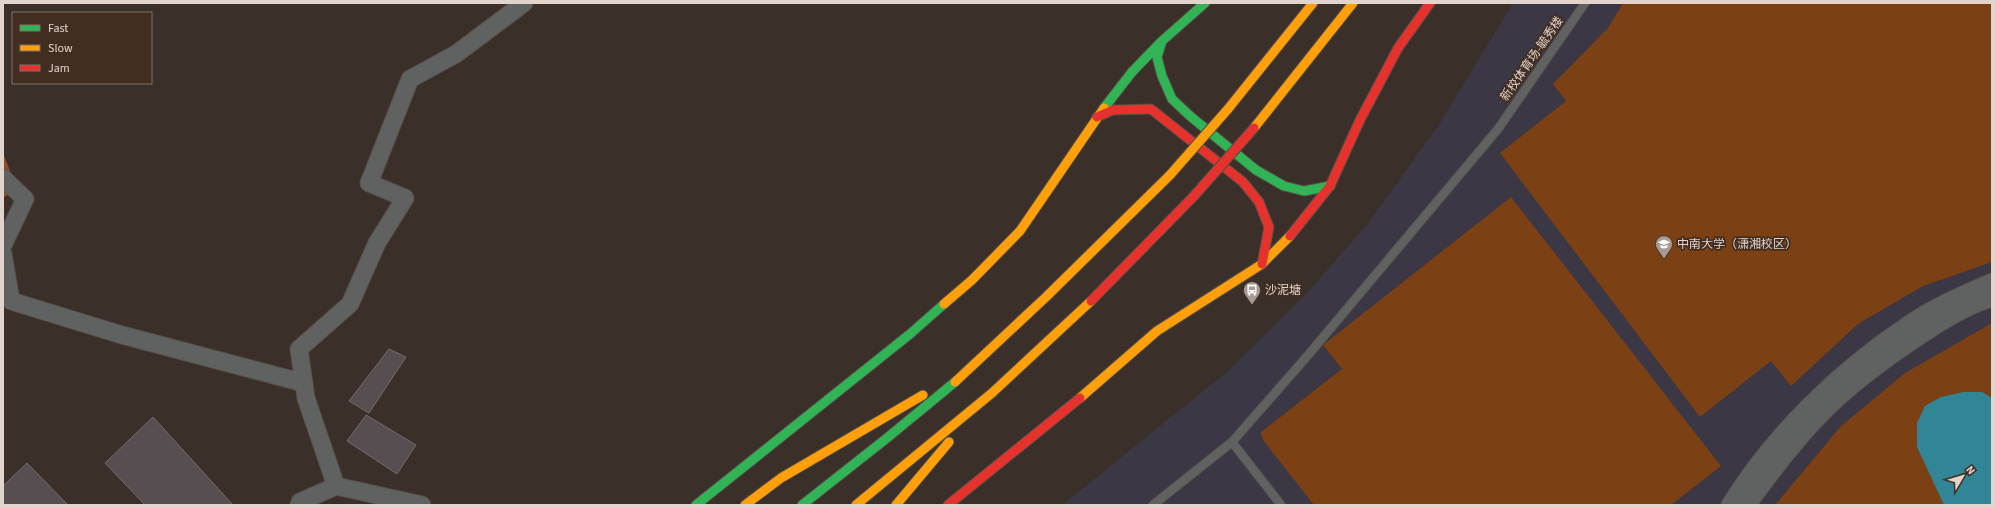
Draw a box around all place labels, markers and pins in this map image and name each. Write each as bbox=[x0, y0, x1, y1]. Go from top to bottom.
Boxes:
school or university icon: 中南大学（潇湘校区） bbox=[1654, 234, 1674, 259]
place label: 中南大学（潇湘校区） bbox=[1677, 236, 1797, 253]
bus stop icon: 沙泥塘 bbox=[1242, 280, 1262, 305]
place label: 沙泥塘 bbox=[1265, 282, 1301, 299]

